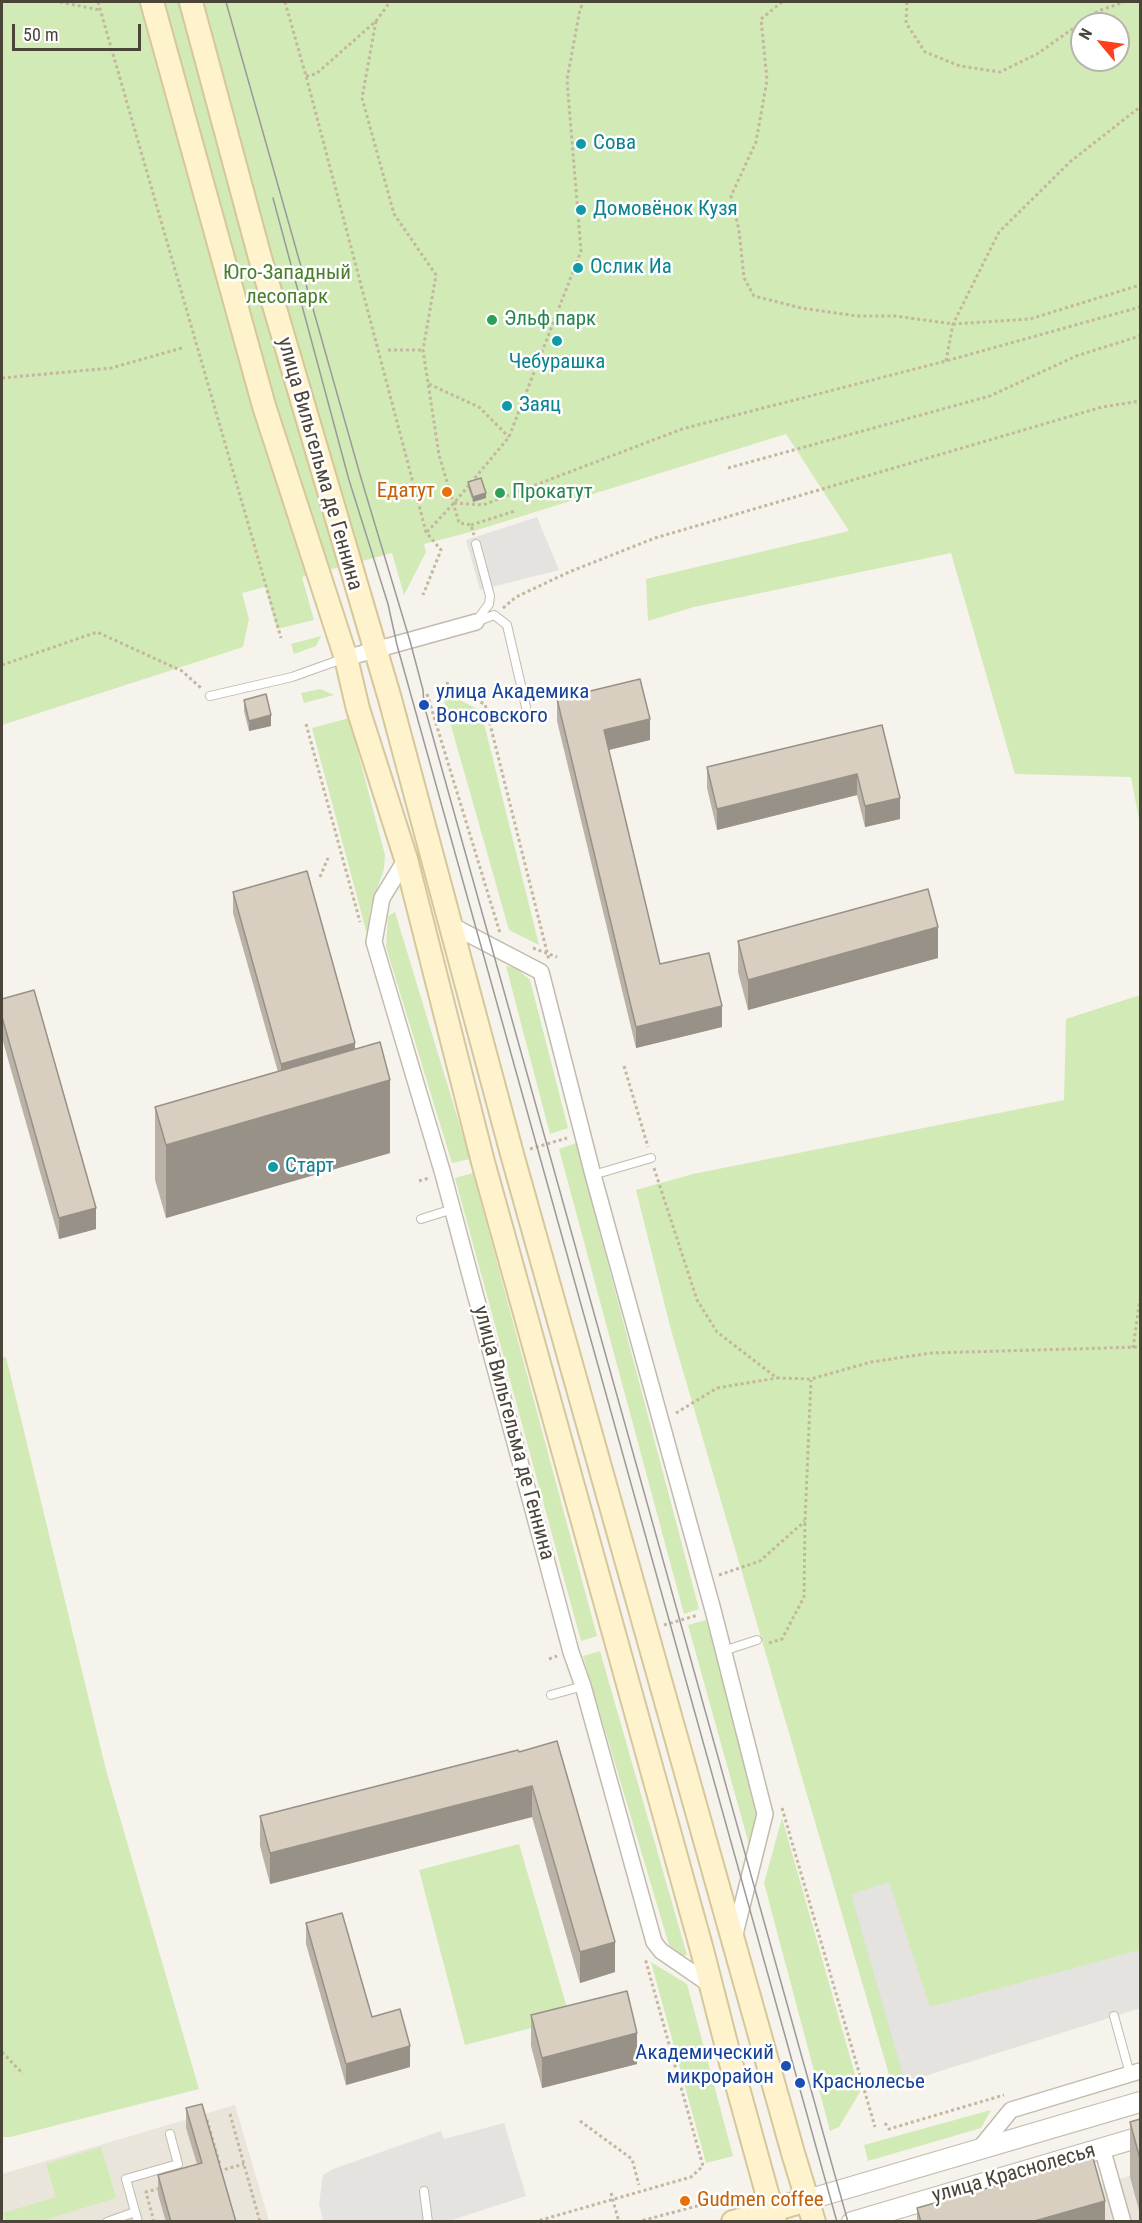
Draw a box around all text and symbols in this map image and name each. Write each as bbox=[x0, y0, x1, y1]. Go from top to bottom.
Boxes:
scale bar bbox=[15, 12, 144, 50]
north arrow bbox=[1070, 12, 1130, 72]
text: 50 m bbox=[23, 24, 58, 45]
text: N bbox=[1075, 25, 1096, 43]
place label: Сова bbox=[593, 131, 636, 157]
marker: Сова bbox=[574, 137, 588, 151]
place label: Домовёнок Кузя bbox=[593, 197, 738, 223]
marker: Домовёнок Кузя bbox=[574, 203, 588, 217]
place label: Ослик Иа bbox=[590, 255, 672, 281]
park label: Юго-Западный лесопарк bbox=[223, 261, 351, 311]
marker: Ослик Иа bbox=[571, 261, 585, 275]
place label: Эльф парк bbox=[504, 307, 596, 333]
marker: Эльф парк bbox=[485, 313, 499, 327]
marker: Чебурашка bbox=[550, 334, 564, 348]
street label: улица Вильгельма де Геннина bbox=[271, 335, 367, 593]
place label: Чебурашка bbox=[509, 350, 605, 376]
place label: Заяц bbox=[519, 393, 561, 419]
marker: Заяц bbox=[500, 399, 514, 413]
place label: Едатут bbox=[377, 479, 435, 505]
place label: Прокатут bbox=[512, 480, 593, 506]
marker: Едатут bbox=[440, 485, 454, 499]
marker: Прокатут bbox=[493, 486, 507, 500]
place label: улица Академика Вонсовского bbox=[436, 680, 589, 730]
marker: улица Академика Вонсовского bbox=[417, 698, 431, 712]
place label: Старт bbox=[285, 1154, 334, 1180]
marker: Старт bbox=[266, 1160, 280, 1174]
street label: улица Вильгельма де Геннина bbox=[467, 1303, 559, 1563]
place label: Академический микрорайон bbox=[635, 2041, 774, 2091]
marker: Академический микрорайон bbox=[779, 2059, 793, 2073]
place label: Краснолесье bbox=[812, 2070, 925, 2096]
marker: Краснолесье bbox=[793, 2076, 807, 2090]
street label: улица Краснолесья bbox=[929, 2139, 1099, 2209]
place label: Gudmen coffee bbox=[697, 2188, 824, 2214]
marker: Gudmen coffee bbox=[678, 2194, 692, 2208]

